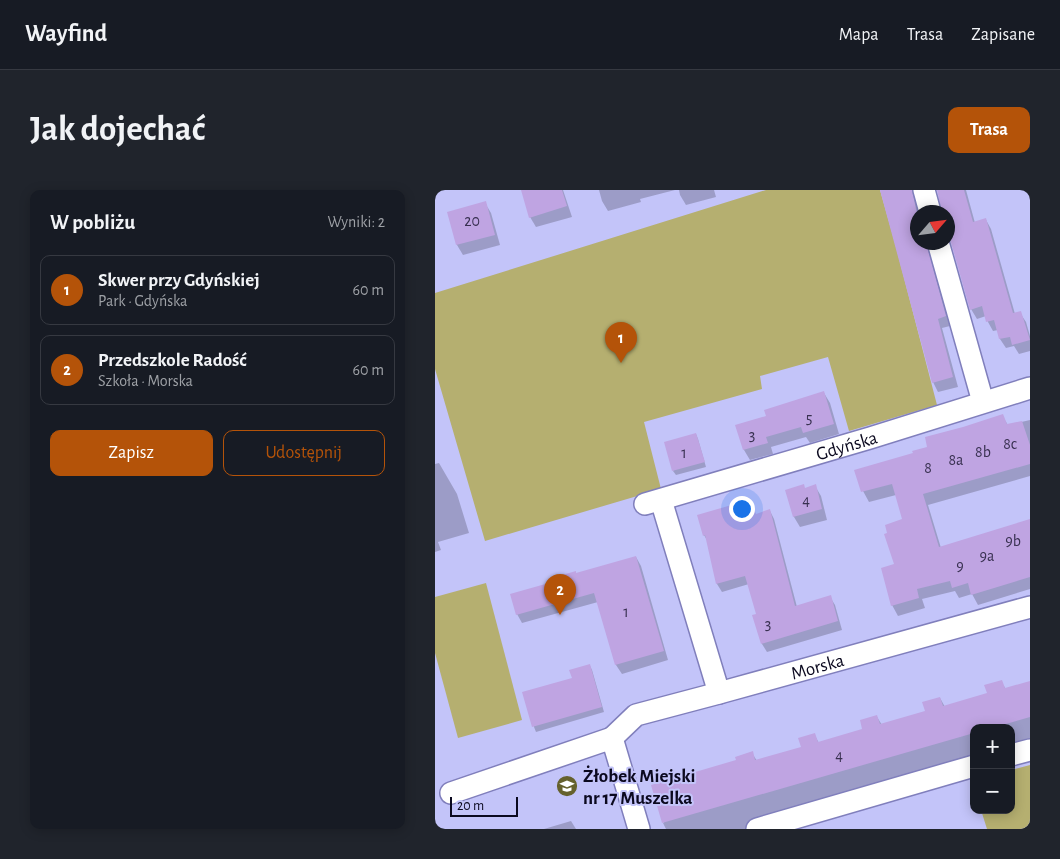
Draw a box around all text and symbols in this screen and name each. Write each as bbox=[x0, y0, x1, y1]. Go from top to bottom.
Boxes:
text: Wayfind bbox=[25, 22, 107, 46]
text: Mapa bbox=[839, 26, 879, 44]
text: Trasa bbox=[907, 26, 943, 44]
text: Zapisane bbox=[971, 26, 1035, 44]
button: Trasa bbox=[948, 107, 1030, 153]
text: Jak dojechać bbox=[30, 112, 205, 147]
north arrow bbox=[910, 205, 955, 250]
text: W pobliżu bbox=[50, 212, 135, 233]
house number: 20 bbox=[464, 213, 480, 229]
text: Wyniki: 2 bbox=[327, 214, 385, 230]
text: Skwer przy Gdyńskiej bbox=[98, 271, 260, 290]
text: 1 bbox=[64, 282, 70, 298]
text: 60 m bbox=[353, 282, 384, 298]
text: Park · Gdyńska bbox=[98, 293, 188, 309]
pin: 1 bbox=[605, 322, 637, 363]
text: Przedszkole Radość bbox=[98, 351, 247, 370]
text: 2 bbox=[63, 362, 71, 378]
text: 60 m bbox=[353, 362, 384, 378]
text: Szkoła · Morska bbox=[98, 373, 193, 389]
house number: 5 bbox=[806, 410, 812, 426]
house number: 3 bbox=[749, 427, 755, 443]
street label: Gdyńska bbox=[814, 428, 880, 464]
button: Zapisz bbox=[50, 430, 213, 476]
button: Udostępnij bbox=[223, 430, 385, 476]
house number: 8c bbox=[1003, 436, 1017, 452]
house number: 8b bbox=[975, 444, 991, 460]
house number: 1 bbox=[681, 445, 687, 461]
house number: 8a bbox=[949, 452, 963, 468]
house number: 8 bbox=[924, 460, 932, 476]
house number: 4 bbox=[802, 492, 810, 508]
your location bbox=[729, 496, 755, 522]
house number: 9b bbox=[1005, 533, 1021, 549]
house number: 9a bbox=[980, 548, 994, 564]
house number: 9 bbox=[956, 558, 964, 574]
pin: 2 bbox=[544, 574, 576, 615]
house number: 1 bbox=[623, 604, 629, 620]
house number: 3 bbox=[765, 616, 771, 632]
street label: Morska bbox=[789, 651, 846, 684]
map controls bbox=[970, 724, 1015, 814]
button: + bbox=[970, 724, 1015, 769]
house number: 4 bbox=[835, 747, 843, 763]
place label: Żłobek Miejski nr 17 Muszelka bbox=[583, 765, 696, 808]
button: − bbox=[970, 769, 1015, 814]
school or university icon: Żłobek Miejski nr 17 Muszelka bbox=[555, 774, 579, 798]
scale bar bbox=[450, 794, 517, 817]
text: 20 m bbox=[457, 799, 484, 813]

